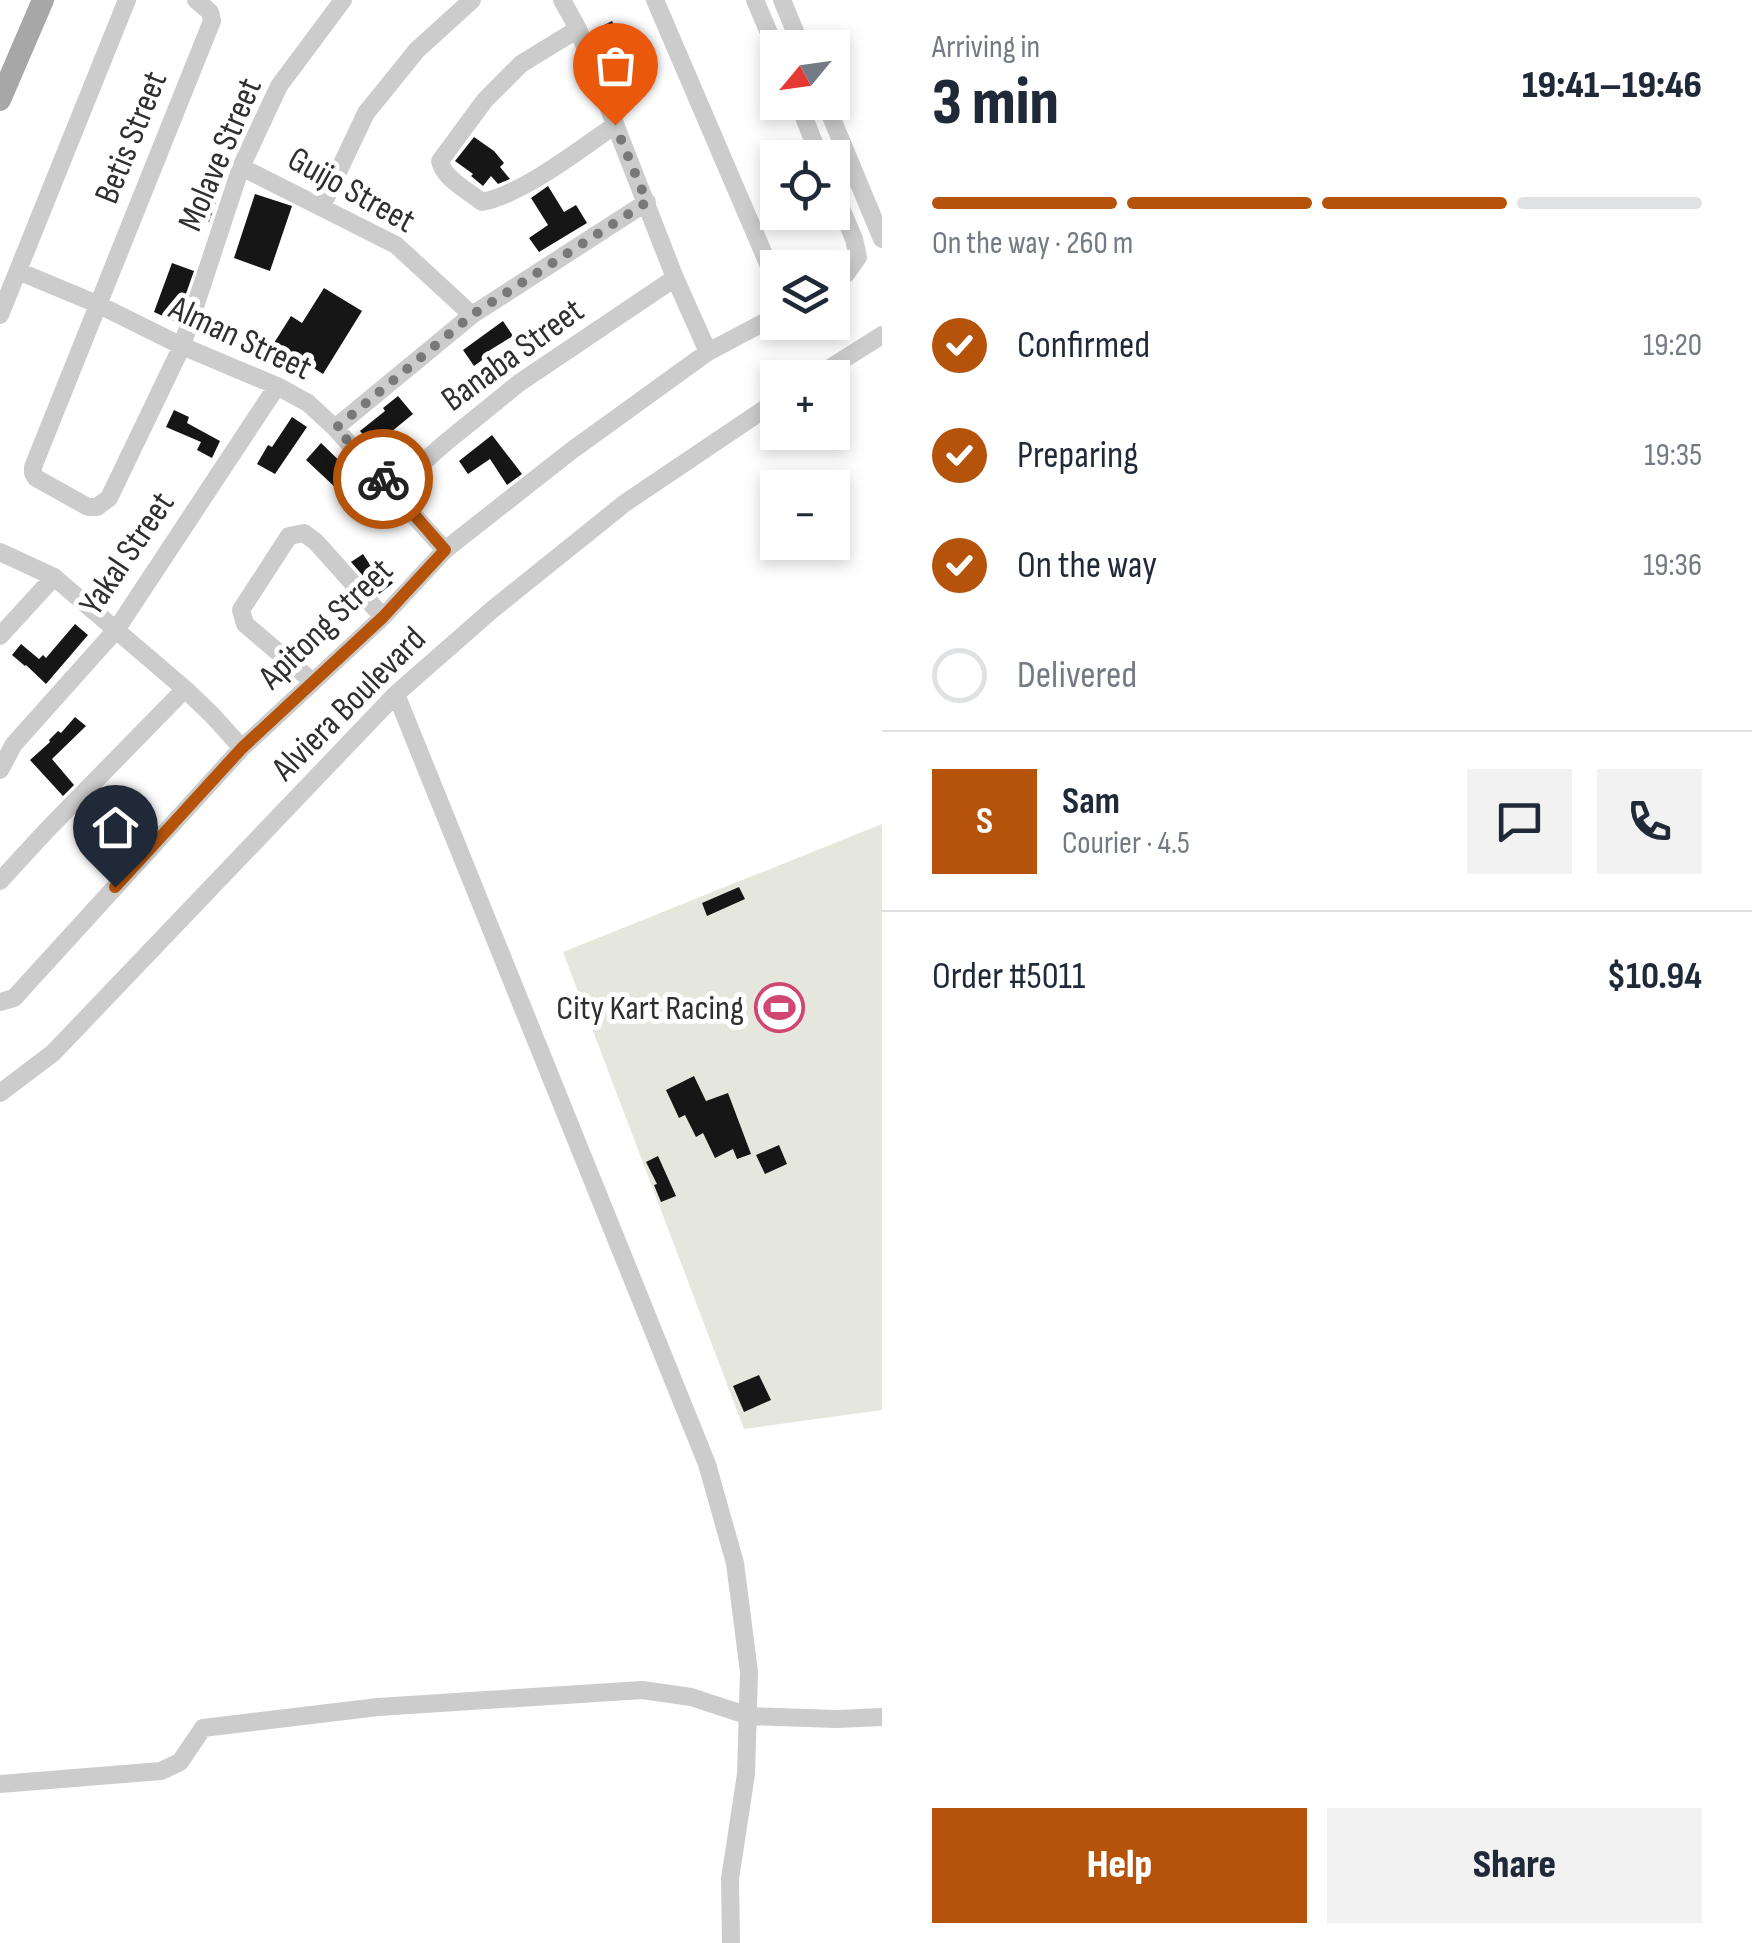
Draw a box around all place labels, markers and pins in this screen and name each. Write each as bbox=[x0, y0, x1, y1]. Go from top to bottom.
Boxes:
pin bbox=[573, 23, 658, 126]
pin bbox=[73, 785, 158, 888]
sports icon: City Kart Racing bbox=[753, 981, 805, 1033]
place label: City Kart Racing bbox=[556, 987, 744, 1030]

